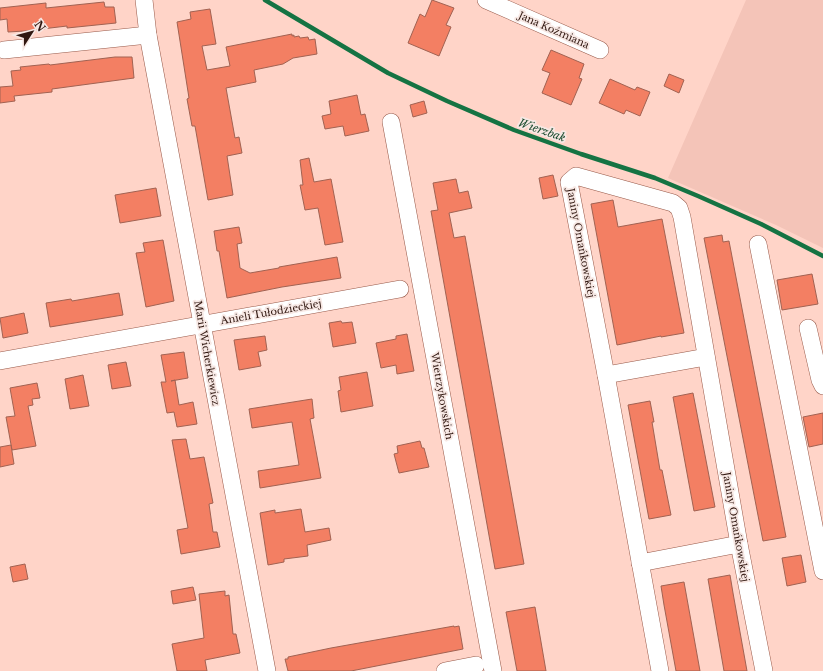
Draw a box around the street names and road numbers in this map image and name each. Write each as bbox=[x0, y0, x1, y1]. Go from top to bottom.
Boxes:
street label: Jana Koźmiana bbox=[515, 8, 592, 52]
street label: Janiny Omańkowskiej bbox=[564, 185, 598, 299]
street label: Anieli Tułodzieckiej bbox=[219, 297, 322, 327]
street label: Marii Wicherkiewicz bbox=[191, 299, 223, 407]
street label: Wietrzykowskich bbox=[428, 350, 456, 441]
street label: Janiny Omańkowskiej bbox=[720, 469, 752, 583]

